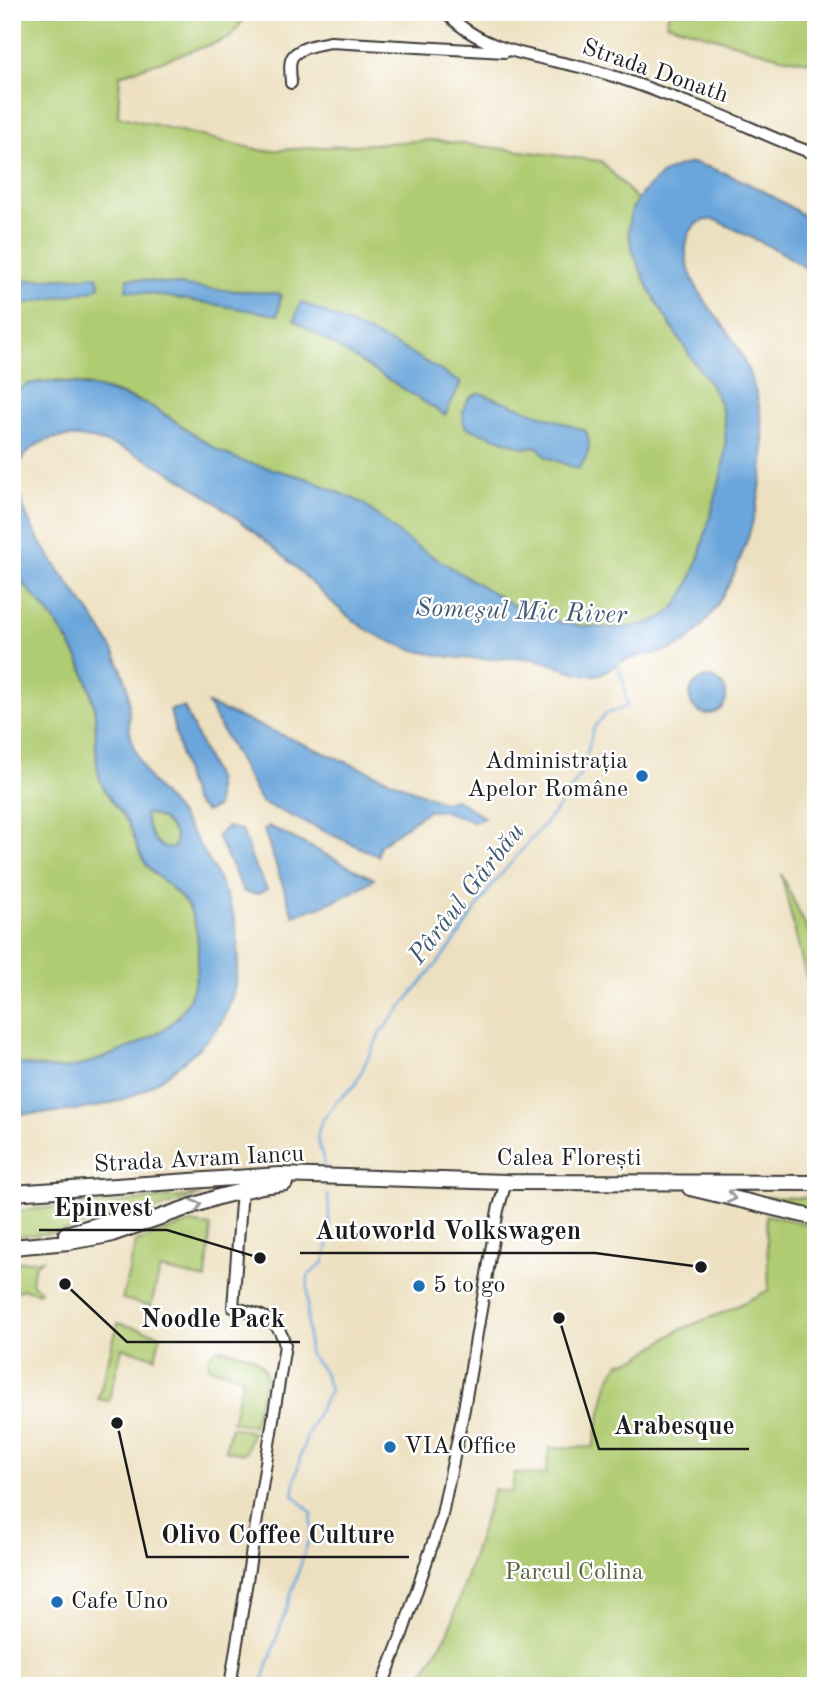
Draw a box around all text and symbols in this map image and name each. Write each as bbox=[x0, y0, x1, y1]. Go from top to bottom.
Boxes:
street label: Strada Donath bbox=[579, 36, 731, 108]
water label: Someşul Mic River bbox=[415, 595, 628, 629]
place label: Administrația Apelor Române bbox=[467, 750, 628, 802]
marker: Administrația Apelor Române bbox=[634, 768, 650, 784]
water label: Pârâul Gârbău bbox=[404, 819, 530, 970]
street label: Strada Avram Iancu bbox=[93, 1142, 305, 1177]
street label: Calea Florești bbox=[497, 1147, 641, 1171]
callout: Epinvest bbox=[39, 1183, 167, 1230]
one-way arrow bbox=[725, 1189, 737, 1204]
text: Epinvest bbox=[53, 1196, 153, 1222]
one-way arrow bbox=[190, 1199, 202, 1213]
callout: Autoworld Volkswagen bbox=[300, 1206, 595, 1253]
text: Autoworld Volkswagen bbox=[315, 1219, 581, 1245]
place label: 5 to go bbox=[433, 1274, 506, 1298]
marker: 5 to go bbox=[411, 1278, 427, 1294]
callout: Noodle Pack bbox=[127, 1295, 300, 1342]
text: Noodle Pack bbox=[141, 1307, 286, 1333]
callout: Arabesque bbox=[599, 1402, 749, 1449]
text: Arabesque bbox=[613, 1414, 735, 1440]
place label: VIA Office bbox=[404, 1435, 516, 1459]
marker: VIA Office bbox=[382, 1439, 398, 1455]
callout: Olivo Coffee Culture bbox=[147, 1510, 409, 1557]
text: Olivo Coffee Culture bbox=[161, 1523, 395, 1549]
park label: Parcul Colina bbox=[504, 1561, 644, 1585]
place label: Cafe Uno bbox=[71, 1590, 168, 1614]
marker: Cafe Uno bbox=[49, 1594, 65, 1610]

